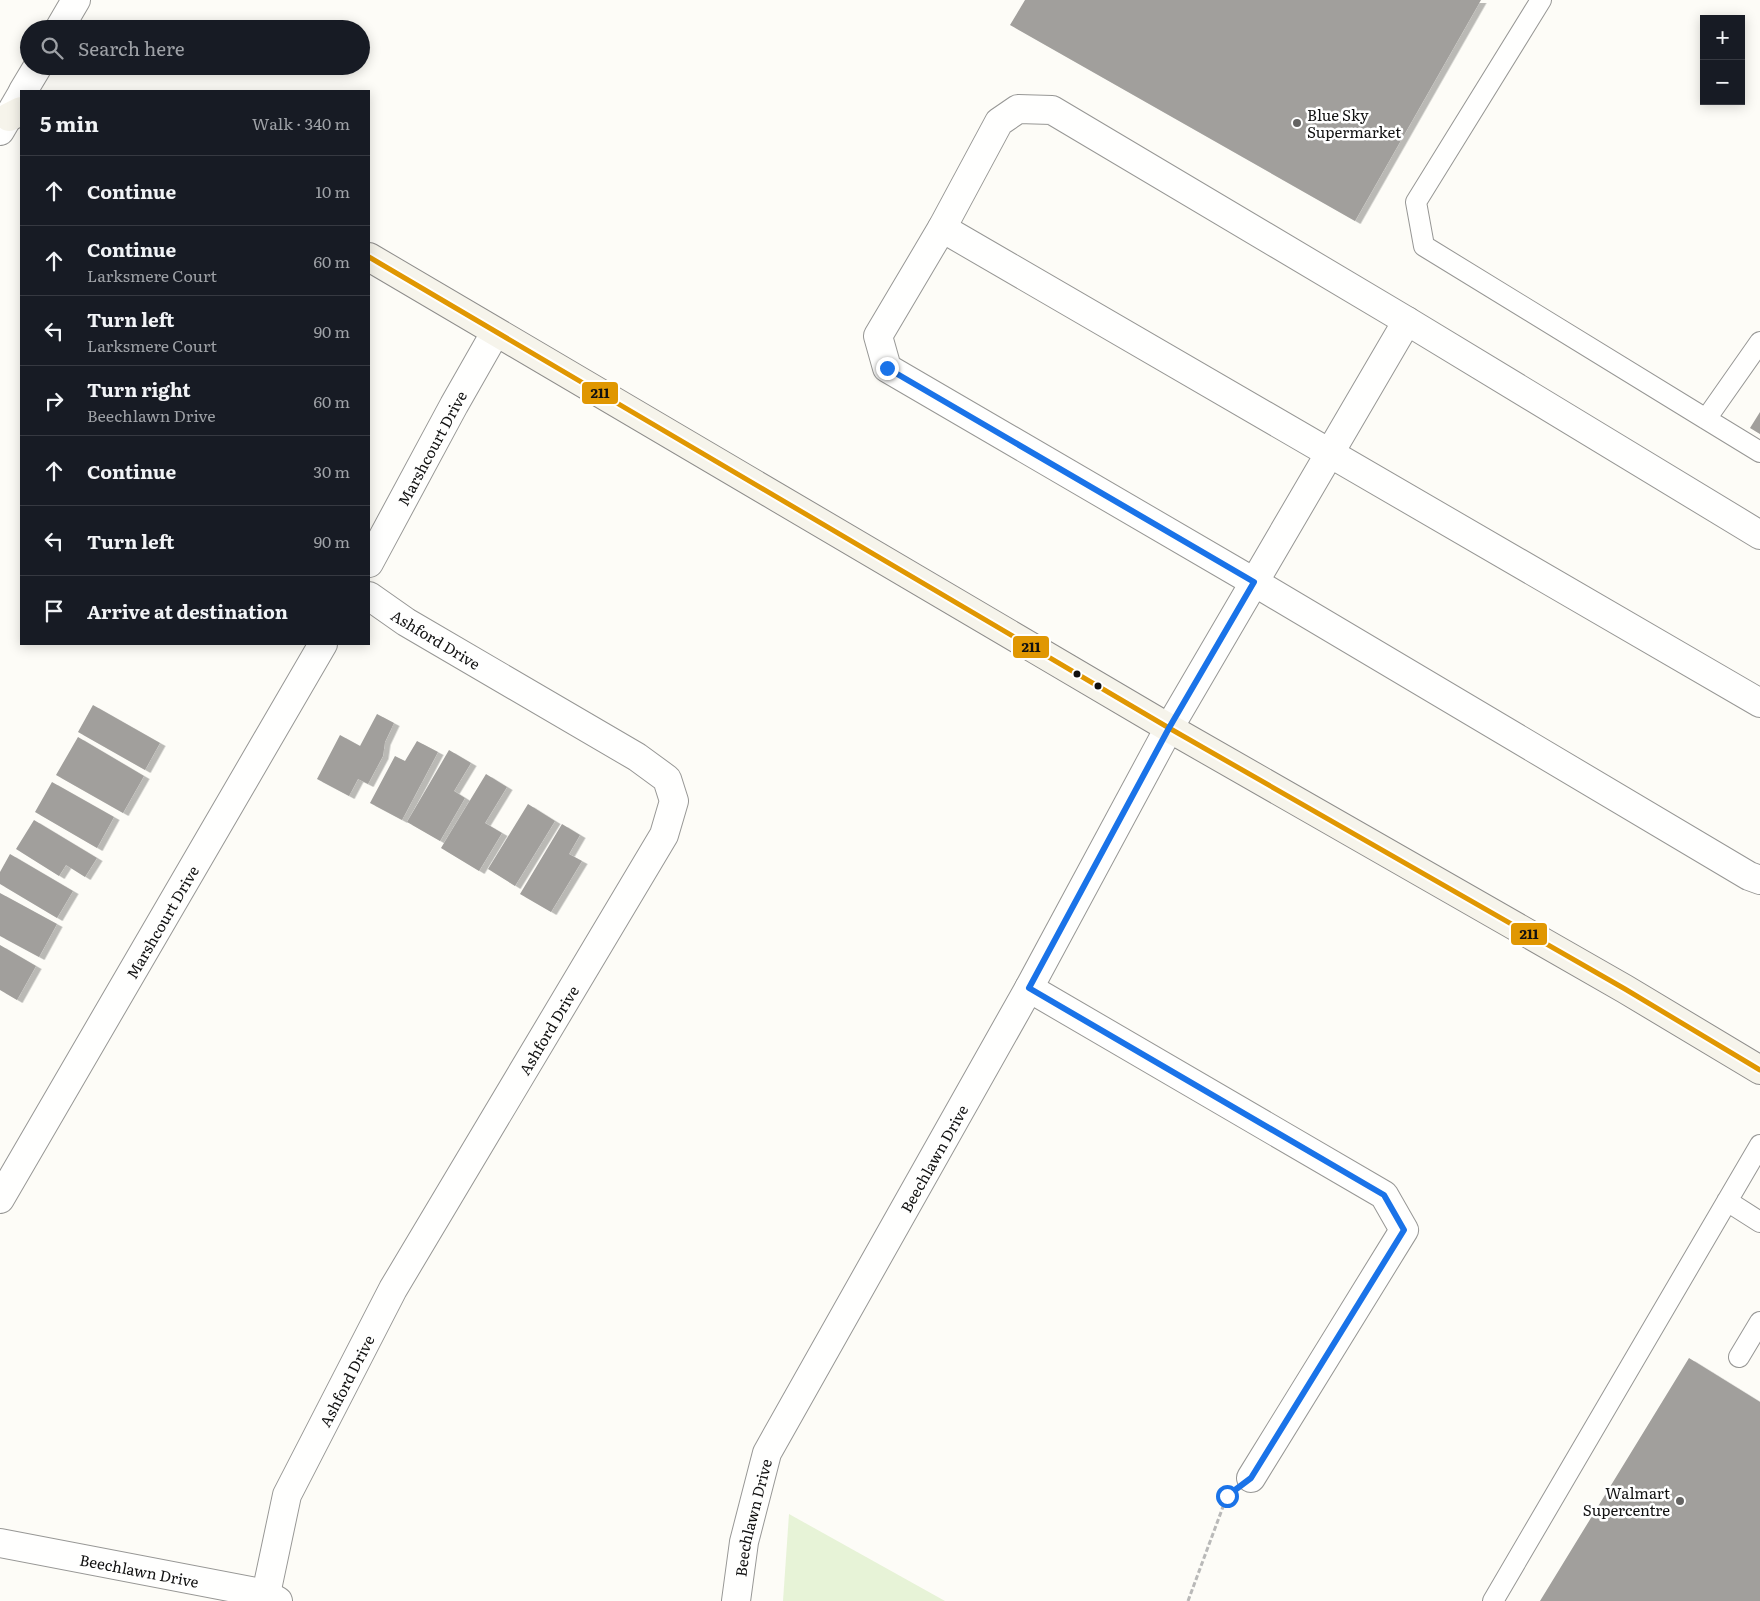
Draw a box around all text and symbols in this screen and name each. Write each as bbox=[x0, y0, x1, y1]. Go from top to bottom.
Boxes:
map controls bbox=[1700, 15, 1745, 105]
button: + bbox=[1700, 15, 1745, 60]
search box bbox=[20, 20, 370, 75]
icon: search bbox=[38, 34, 66, 62]
text: Search here bbox=[78, 34, 185, 62]
button: − bbox=[1700, 60, 1745, 105]
place label: Blue Sky Supermarket bbox=[1307, 103, 1401, 143]
text: 5 min bbox=[40, 107, 99, 138]
text: Walk · 340 m bbox=[252, 111, 350, 135]
marker: Blue Sky Supermarket bbox=[1291, 117, 1303, 129]
icon: ahead bbox=[40, 177, 68, 205]
text: Continue bbox=[87, 177, 176, 205]
text: 10 m bbox=[316, 179, 350, 203]
text: Continue bbox=[87, 235, 176, 263]
icon: ahead bbox=[40, 247, 68, 275]
text: 60 m bbox=[313, 249, 350, 273]
text: Larksmere Court bbox=[87, 263, 217, 287]
text: Turn left bbox=[87, 305, 174, 333]
icon: left bbox=[40, 317, 68, 345]
text: 90 m bbox=[314, 319, 350, 343]
text: Larksmere Court bbox=[87, 333, 217, 357]
route end bbox=[876, 357, 899, 380]
text: Turn right bbox=[87, 375, 191, 403]
line badge: 211 bbox=[581, 381, 619, 405]
text: 211 bbox=[590, 382, 610, 402]
street label: Marshcourt Drive bbox=[391, 386, 472, 509]
icon: right bbox=[40, 387, 68, 415]
text: 60 m bbox=[313, 389, 350, 413]
text: Beechlawn Drive bbox=[87, 403, 216, 427]
icon: ahead bbox=[40, 457, 68, 485]
text: Continue bbox=[87, 457, 176, 485]
text: 30 m bbox=[313, 459, 350, 483]
icon: left bbox=[40, 527, 68, 555]
text: Turn left bbox=[87, 527, 174, 555]
text: 90 m bbox=[314, 529, 350, 553]
icon: arrive bbox=[40, 597, 68, 625]
text: Arrive at destination bbox=[87, 597, 288, 625]
street label: Ashford Drive bbox=[387, 603, 485, 675]
line badge: 211 bbox=[1012, 635, 1050, 659]
text: 211 bbox=[1021, 636, 1041, 656]
unlabelled marker bbox=[1072, 669, 1082, 679]
unlabelled marker bbox=[1093, 681, 1103, 691]
street label: Marshcourt Drive bbox=[119, 860, 204, 983]
line badge: 211 bbox=[1510, 922, 1548, 946]
text: 211 bbox=[1519, 923, 1539, 943]
street label: Ashford Drive bbox=[512, 980, 584, 1079]
street label: Beechlawn Drive bbox=[894, 1100, 973, 1216]
street label: Ashford Drive bbox=[313, 1330, 379, 1430]
street label: Beechlawn Drive bbox=[728, 1456, 777, 1578]
place label: Walmart Supercentre bbox=[1583, 1481, 1670, 1521]
route start bbox=[1216, 1485, 1239, 1508]
marker: Walmart Supercentre bbox=[1674, 1495, 1686, 1507]
street label: Beechlawn Drive bbox=[78, 1547, 201, 1592]

